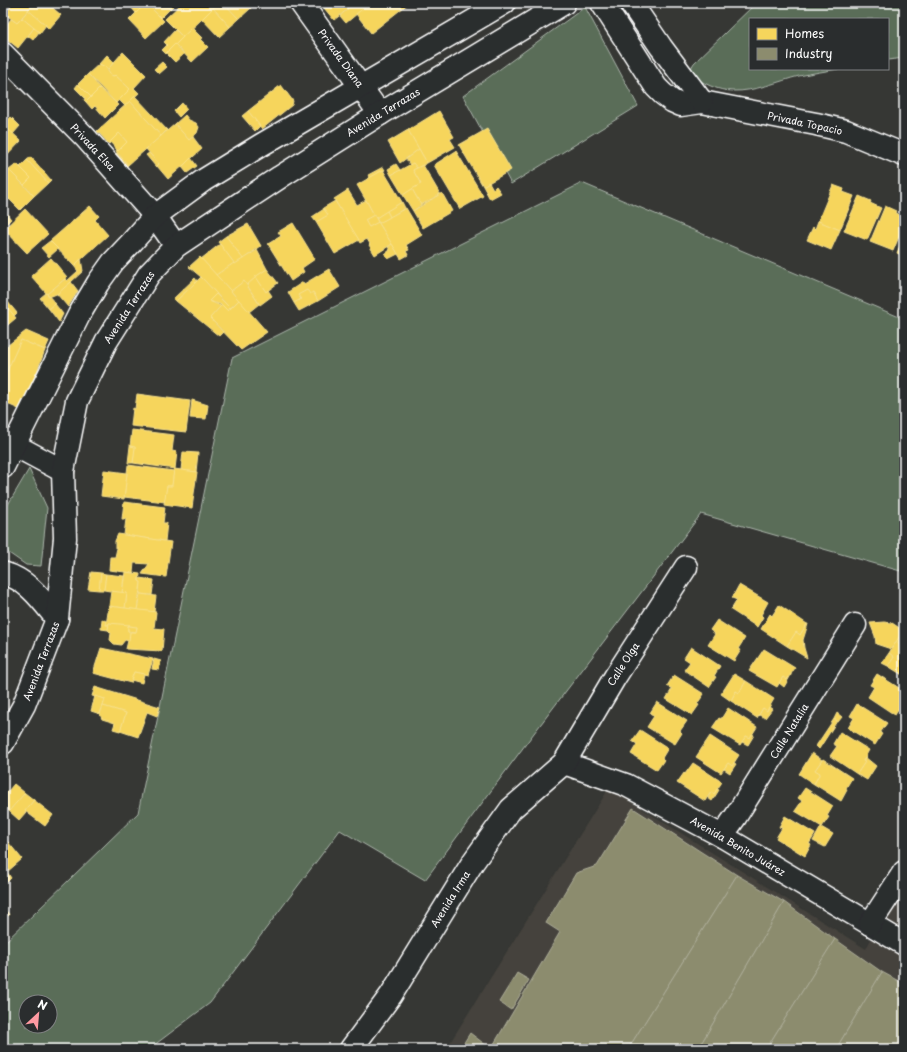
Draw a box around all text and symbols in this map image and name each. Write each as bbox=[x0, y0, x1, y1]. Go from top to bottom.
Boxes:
legend bbox=[749, 18, 889, 70]
text: Homes bbox=[785, 24, 824, 42]
street label: Privada Diana bbox=[315, 25, 368, 91]
text: Industry bbox=[785, 44, 833, 62]
street label: Avenida Terrazas bbox=[343, 83, 423, 139]
street label: Privada Topacio bbox=[766, 107, 844, 138]
street label: Privada Elsa bbox=[68, 120, 120, 174]
street label: Avenida Terrazas bbox=[100, 267, 158, 346]
street label: Avenida Terrazas bbox=[19, 619, 63, 702]
street label: Calle Olga bbox=[603, 638, 643, 689]
street label: Calle Natalia bbox=[765, 699, 812, 761]
street label: Avenida Benito Juárez bbox=[688, 812, 789, 879]
street label: Avenida Irma bbox=[426, 868, 473, 930]
north arrow bbox=[18, 994, 58, 1034]
text: N bbox=[35, 995, 51, 1014]

